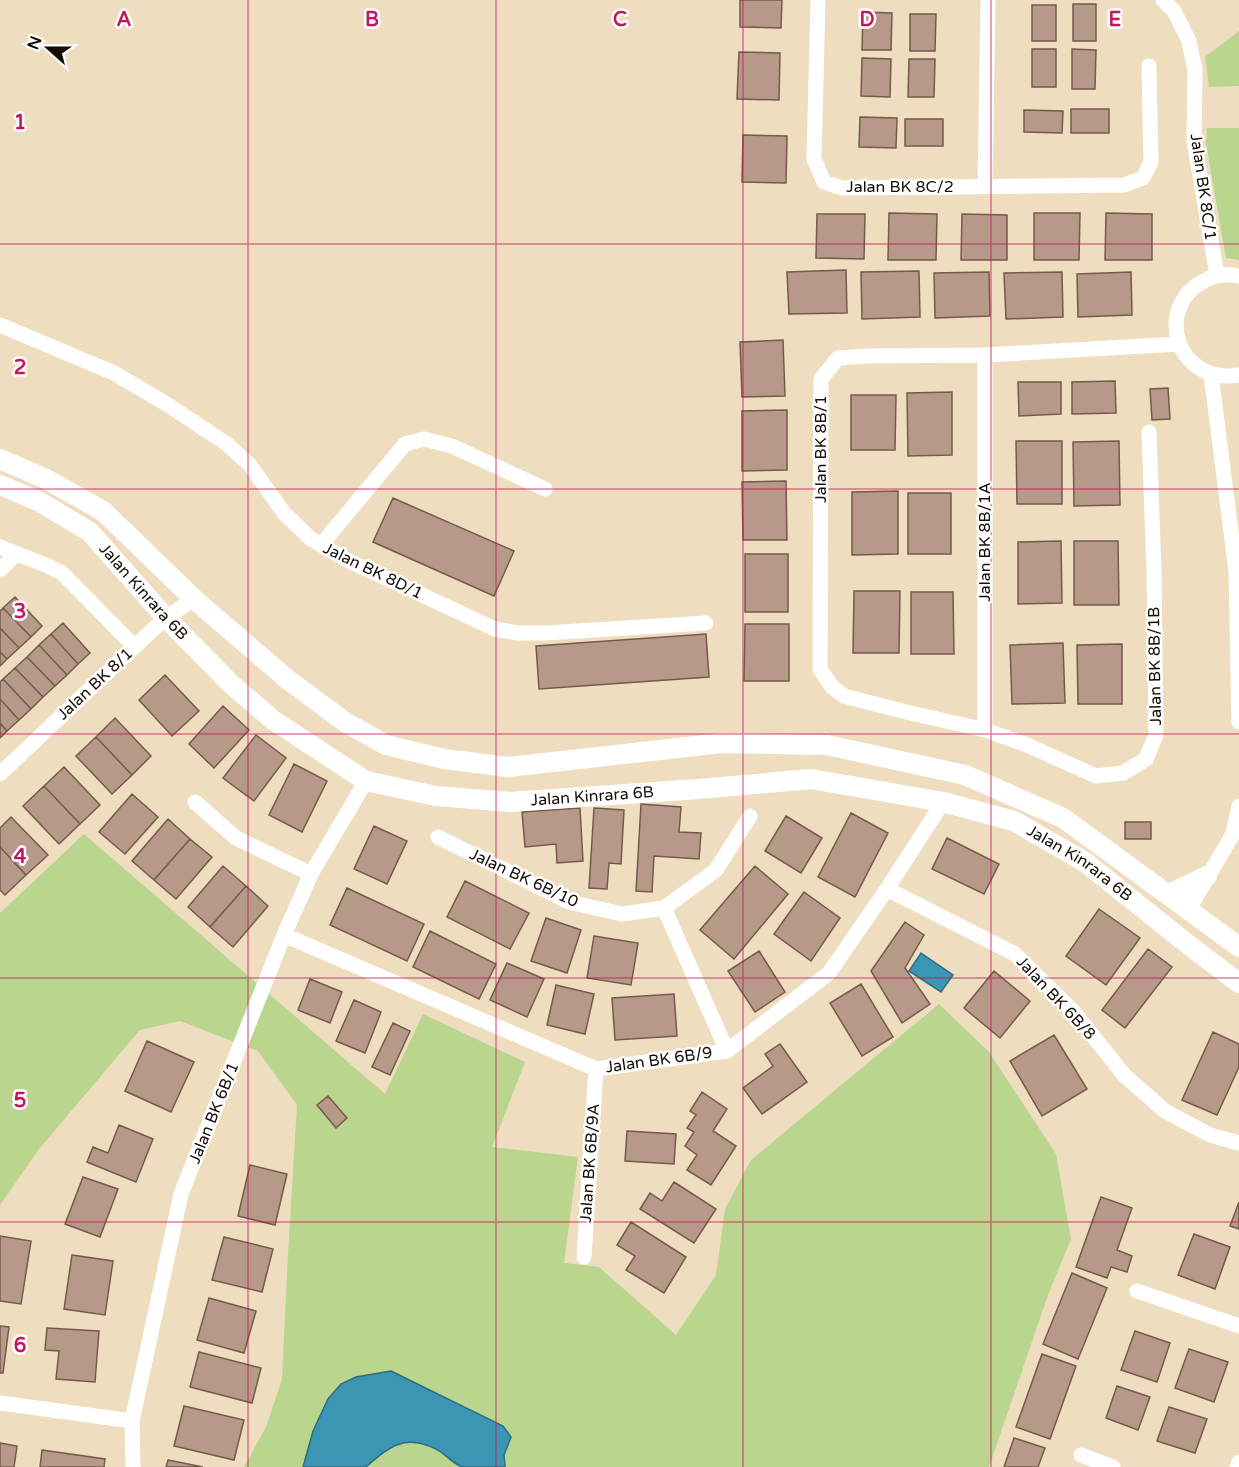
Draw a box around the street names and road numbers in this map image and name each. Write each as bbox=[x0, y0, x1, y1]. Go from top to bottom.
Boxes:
street label: Jalan BK 8C/1 bbox=[1186, 132, 1220, 242]
street label: Jalan BK 8C/2 bbox=[846, 177, 954, 197]
street label: Jalan BK 8B/1 bbox=[811, 395, 831, 503]
street label: Jalan BK 8B/1A bbox=[975, 482, 995, 602]
street label: Jalan BK 8D/1 bbox=[320, 538, 426, 604]
street label: Jalan Kinrara 6B bbox=[95, 539, 192, 644]
street label: Jalan BK 8B/1B bbox=[1144, 607, 1166, 725]
street label: Jalan BK 8/1 bbox=[53, 644, 137, 724]
street label: Jalan Kinrara 6B bbox=[530, 782, 655, 811]
street label: Jalan Kinrara 6B bbox=[1023, 821, 1136, 906]
street label: Jalan BK 6B/10 bbox=[466, 844, 582, 912]
street label: Jalan BK 6B/8 bbox=[1012, 952, 1100, 1044]
street label: Jalan BK 6B/9 bbox=[604, 1043, 714, 1077]
street label: Jalan BK 6B/1 bbox=[185, 1059, 243, 1167]
street label: Jalan BK 6B/9A bbox=[576, 1103, 604, 1223]

